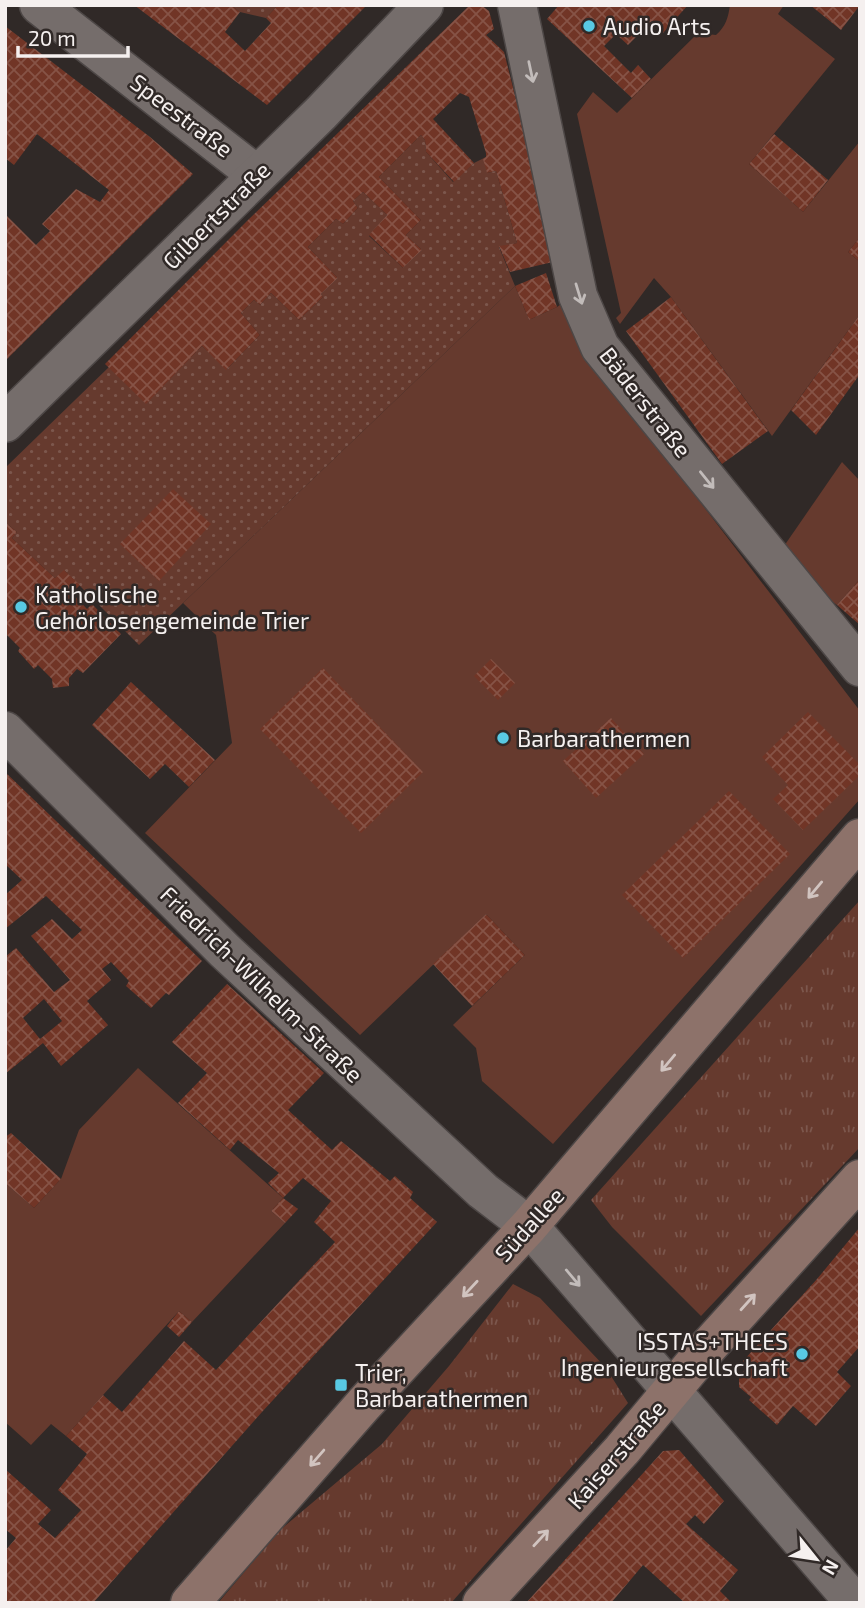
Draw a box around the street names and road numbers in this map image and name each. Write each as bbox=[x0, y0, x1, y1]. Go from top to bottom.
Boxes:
street label: Speestraße bbox=[125, 67, 239, 163]
street label: Gilbertstraße bbox=[156, 155, 276, 275]
street label: Bäderstraße bbox=[594, 341, 698, 463]
street label: Friedrich-Wilhelm-Straße bbox=[155, 880, 369, 1088]
street label: Südallee bbox=[488, 1181, 570, 1267]
street label: Kaiserstraße bbox=[561, 1394, 671, 1514]

